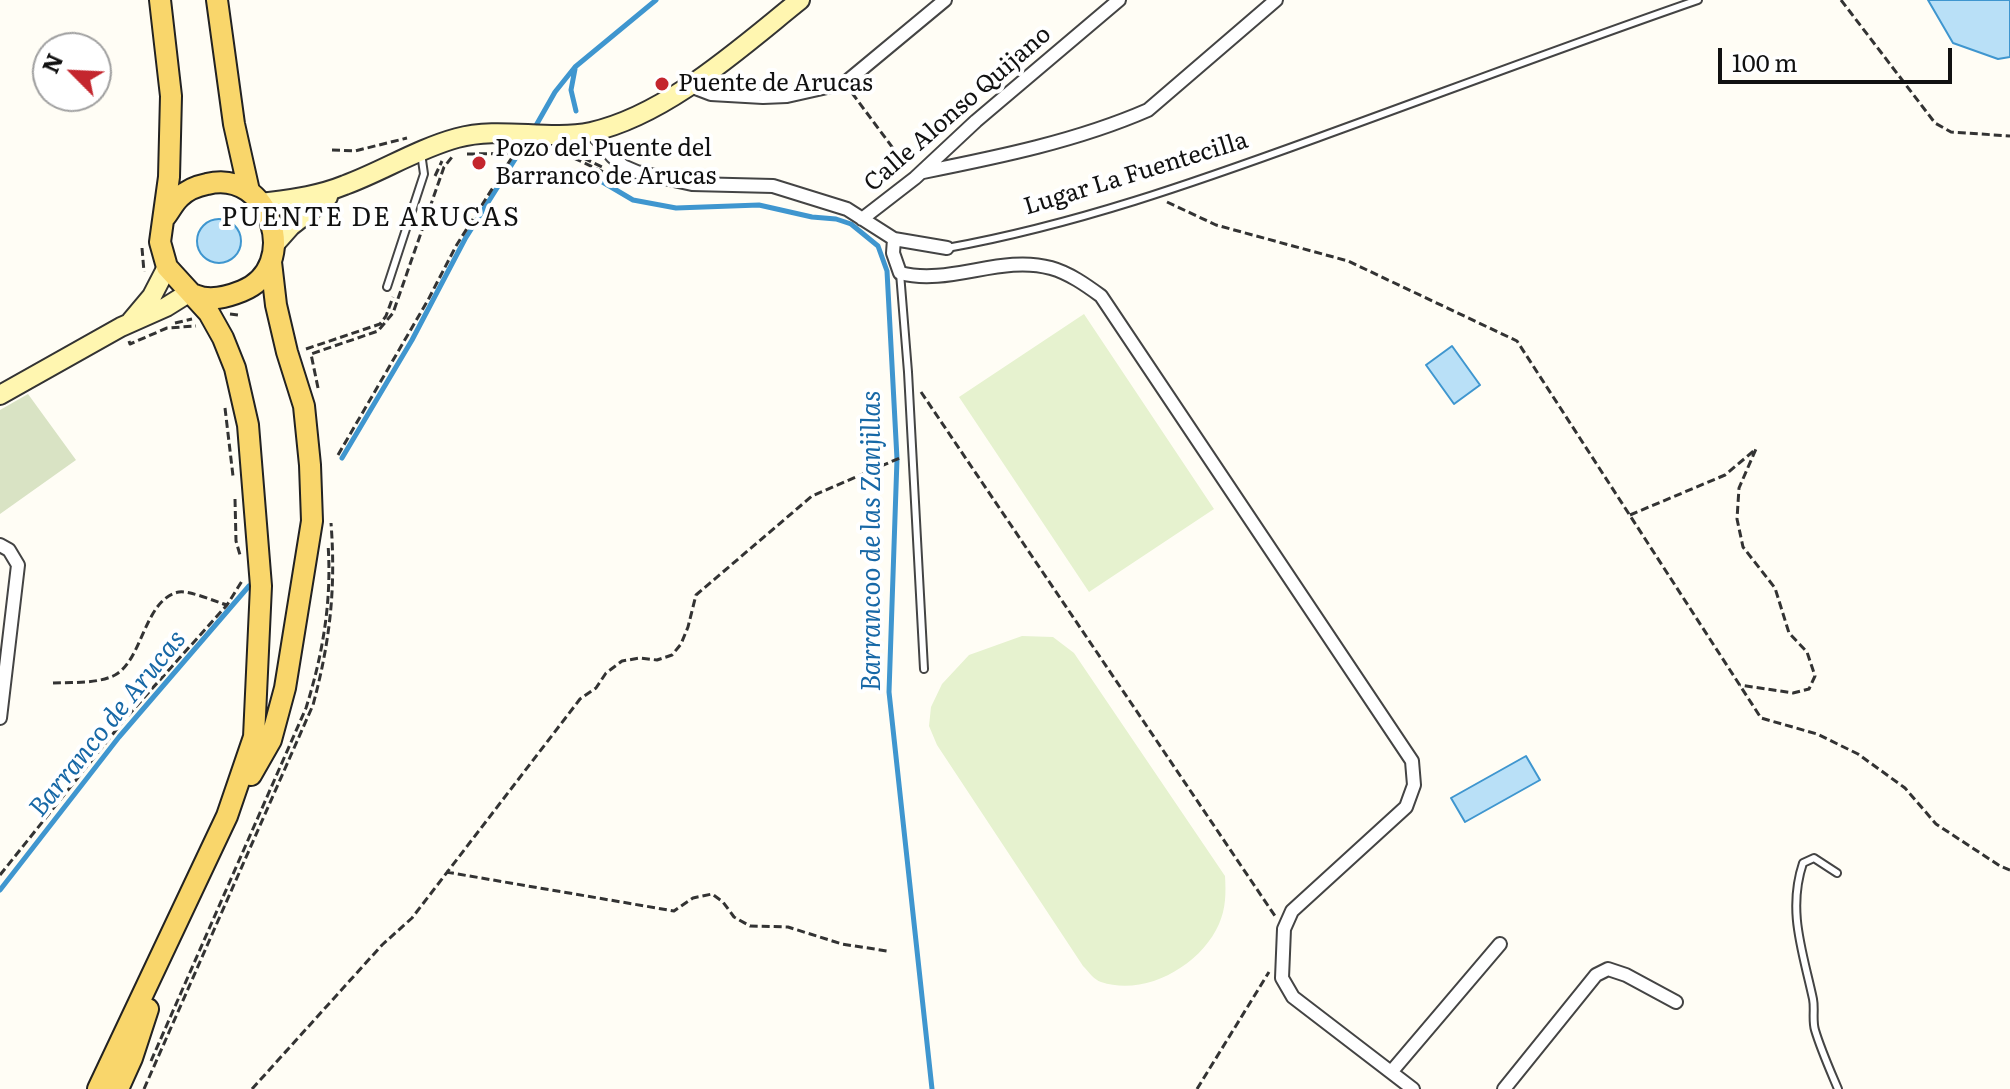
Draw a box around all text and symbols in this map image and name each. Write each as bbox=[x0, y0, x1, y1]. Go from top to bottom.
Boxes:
street label: Calle Alonso Quijano bbox=[859, 20, 1057, 198]
north arrow bbox=[32, 32, 112, 112]
scale bar bbox=[1722, 32, 1956, 82]
text: 100 m bbox=[1732, 44, 1798, 79]
text: N bbox=[33, 48, 70, 78]
place label: Puente de Arucas bbox=[678, 70, 873, 98]
marker: Puente de Arucas bbox=[653, 75, 671, 93]
street label: Lugar La Fuentecilla bbox=[1020, 126, 1252, 222]
place label: Pozo del Puente del Barranco de Arucas bbox=[495, 135, 716, 191]
marker: Pozo del Puente del Barranco de Arucas bbox=[470, 154, 488, 172]
district label: PUENTE DE ARUCAS bbox=[221, 202, 521, 234]
water label: Barrancoo de las Zanjillas bbox=[856, 390, 888, 692]
water label: Barranco de Arucas bbox=[23, 624, 193, 824]

